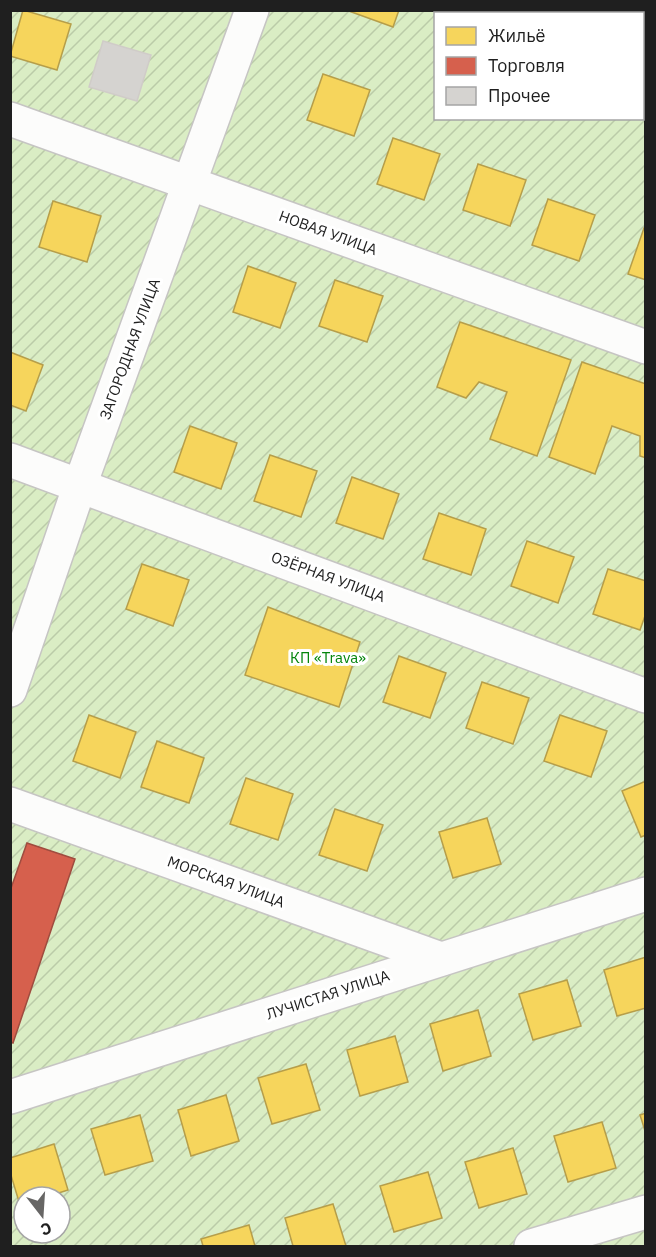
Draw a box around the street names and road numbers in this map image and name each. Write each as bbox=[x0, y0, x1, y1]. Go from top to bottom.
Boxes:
street label: НОВАЯ УЛИЦА bbox=[276, 206, 380, 259]
street label: ЗАГОРОДНАЯ УЛИЦА bbox=[95, 275, 164, 422]
street label: ОЗЁРНАЯ УЛИЦА bbox=[269, 547, 388, 606]
street label: МОРСКАЯ УЛИЦА bbox=[165, 851, 288, 912]
street label: ЛУЧИСТАЯ УЛИЦА bbox=[264, 965, 392, 1023]

